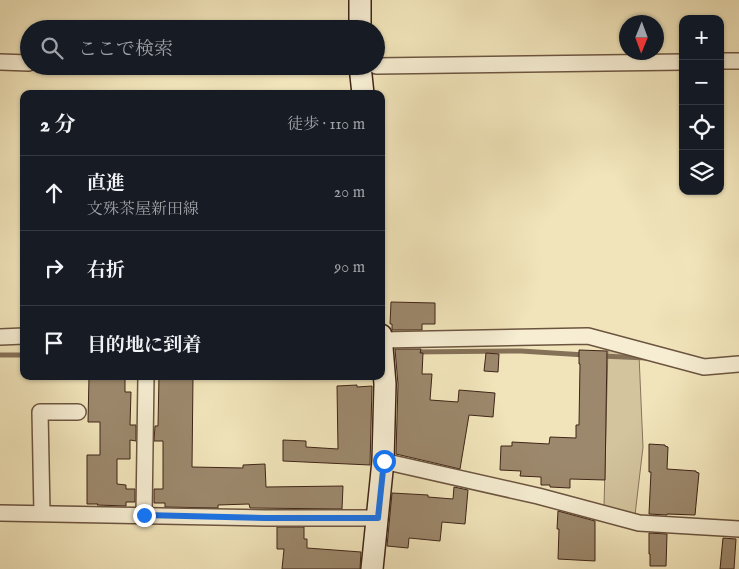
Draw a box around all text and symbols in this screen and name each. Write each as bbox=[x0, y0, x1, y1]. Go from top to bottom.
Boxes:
north arrow bbox=[619, 15, 664, 60]
map controls bbox=[679, 15, 724, 195]
button: + bbox=[679, 15, 724, 60]
search box bbox=[20, 20, 385, 75]
icon: search bbox=[38, 34, 66, 62]
text: ここで検索 bbox=[78, 38, 173, 62]
button: − bbox=[679, 60, 724, 105]
button: locate bbox=[679, 105, 724, 150]
text: 2 分 bbox=[40, 112, 75, 139]
text: 徒歩 · 110 m bbox=[287, 115, 365, 135]
button: layers bbox=[679, 150, 724, 195]
text: 直進 bbox=[87, 172, 125, 196]
icon: ahead bbox=[40, 179, 68, 207]
text: 20 m bbox=[334, 183, 365, 203]
text: 文殊茶屋新田線 bbox=[87, 200, 199, 220]
icon: right bbox=[40, 254, 68, 282]
text: 90 m bbox=[334, 258, 365, 278]
text: 右折 bbox=[87, 259, 125, 283]
icon: arrive bbox=[40, 329, 68, 357]
text: 目的地に到着 bbox=[87, 334, 201, 358]
route start bbox=[373, 450, 396, 473]
route end bbox=[133, 504, 156, 527]

